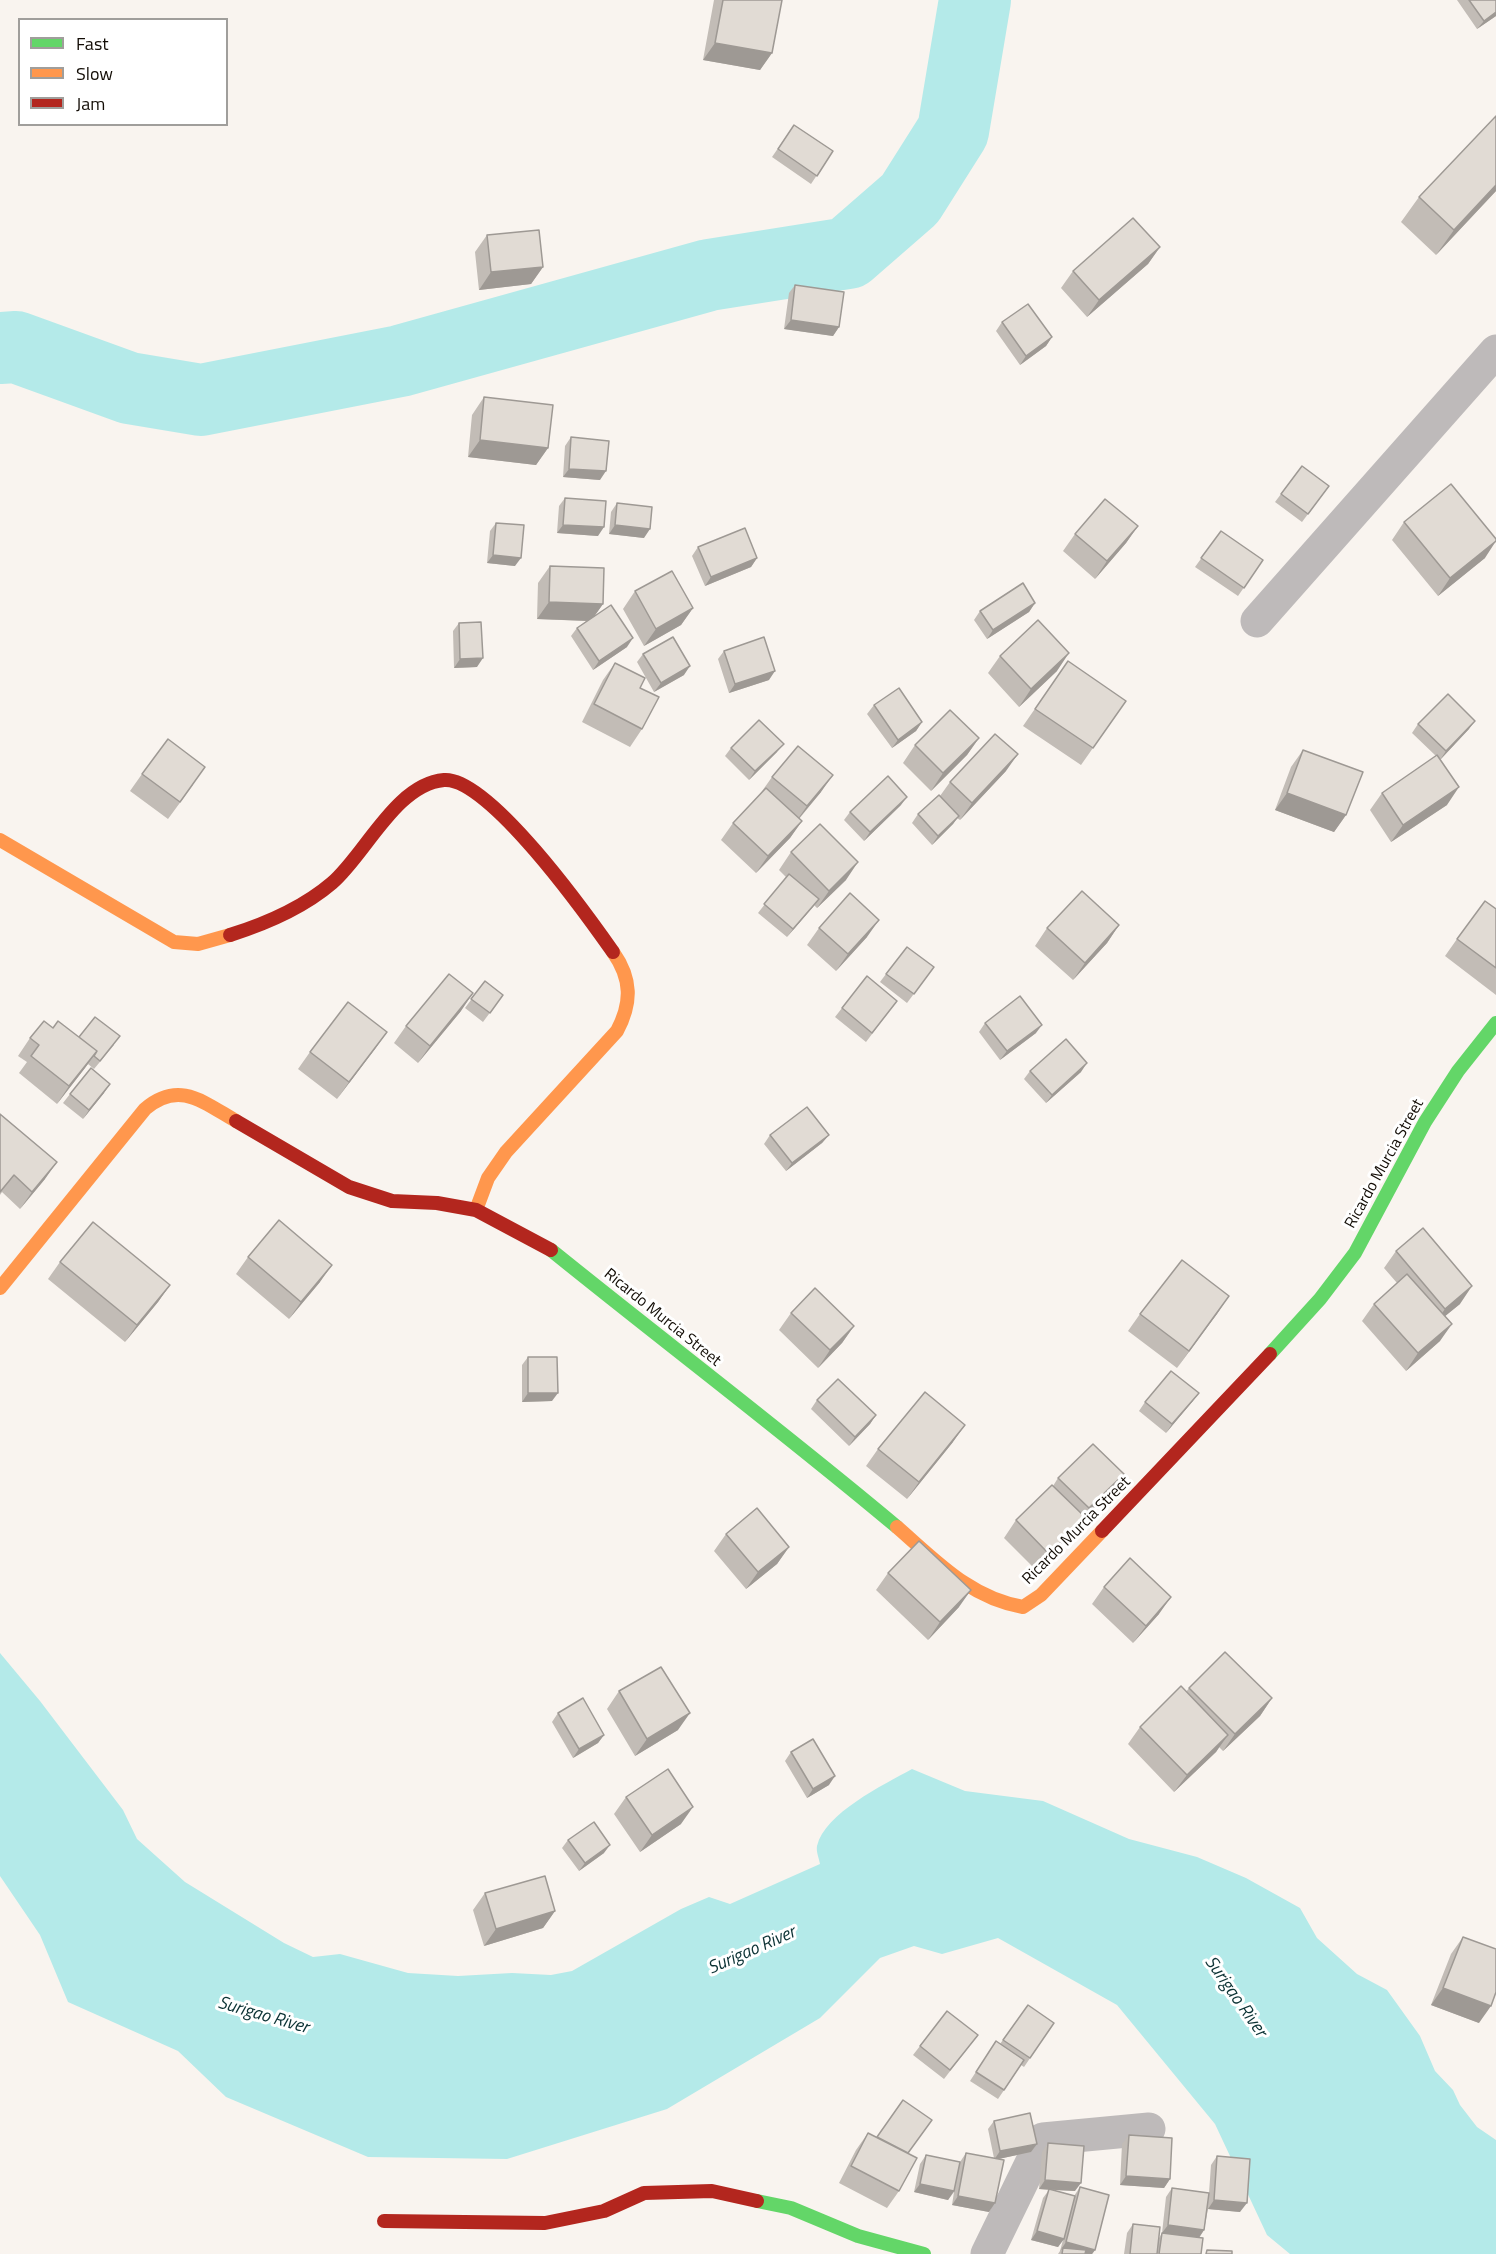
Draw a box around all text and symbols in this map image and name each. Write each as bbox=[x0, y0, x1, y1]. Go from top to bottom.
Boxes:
legend bbox=[18, 18, 228, 126]
text: Fast bbox=[76, 30, 109, 57]
text: Slow bbox=[76, 60, 113, 87]
text: Jam bbox=[76, 90, 105, 117]
street label: Ricardo Murcia Street bbox=[1342, 1096, 1428, 1232]
street label: Ricardo Murcia Street bbox=[600, 1265, 724, 1371]
street label: Ricardo Murcia Street bbox=[1019, 1473, 1135, 1589]
water label: Surigao River bbox=[705, 1922, 799, 1980]
water label: Surigao River bbox=[1199, 1953, 1271, 2041]
water label: Surigao River bbox=[215, 1993, 311, 2039]

